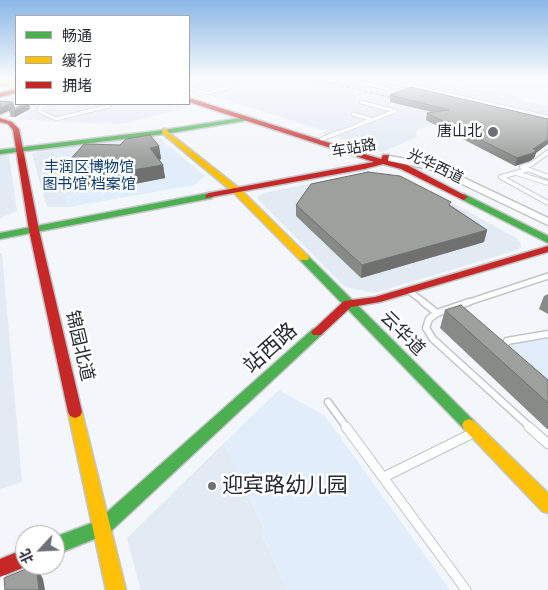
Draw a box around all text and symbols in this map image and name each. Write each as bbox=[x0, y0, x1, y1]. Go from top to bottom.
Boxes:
legend bbox=[15, 15, 190, 105]
text: 畅通 bbox=[62, 27, 92, 45]
text: 缓行 bbox=[62, 52, 92, 70]
text: 拥堵 bbox=[62, 77, 92, 95]
place label: 唐山北 bbox=[437, 123, 482, 141]
marker: 唐山北 bbox=[486, 125, 500, 139]
street label: 车站路 bbox=[330, 136, 378, 162]
street label: 光华西道 bbox=[404, 146, 466, 188]
park label: 丰润区博物馆 图书馆 档案馆 bbox=[42, 159, 136, 194]
street label: 云华道 bbox=[375, 307, 429, 361]
street label: 锦园北道 bbox=[60, 308, 98, 384]
street label: 站西路 bbox=[239, 319, 303, 379]
place label: 迎宾路幼儿园 bbox=[222, 473, 348, 499]
marker: 迎宾路幼儿园 bbox=[206, 480, 218, 492]
north arrow bbox=[15, 525, 65, 575]
text: 北 bbox=[16, 546, 38, 566]

